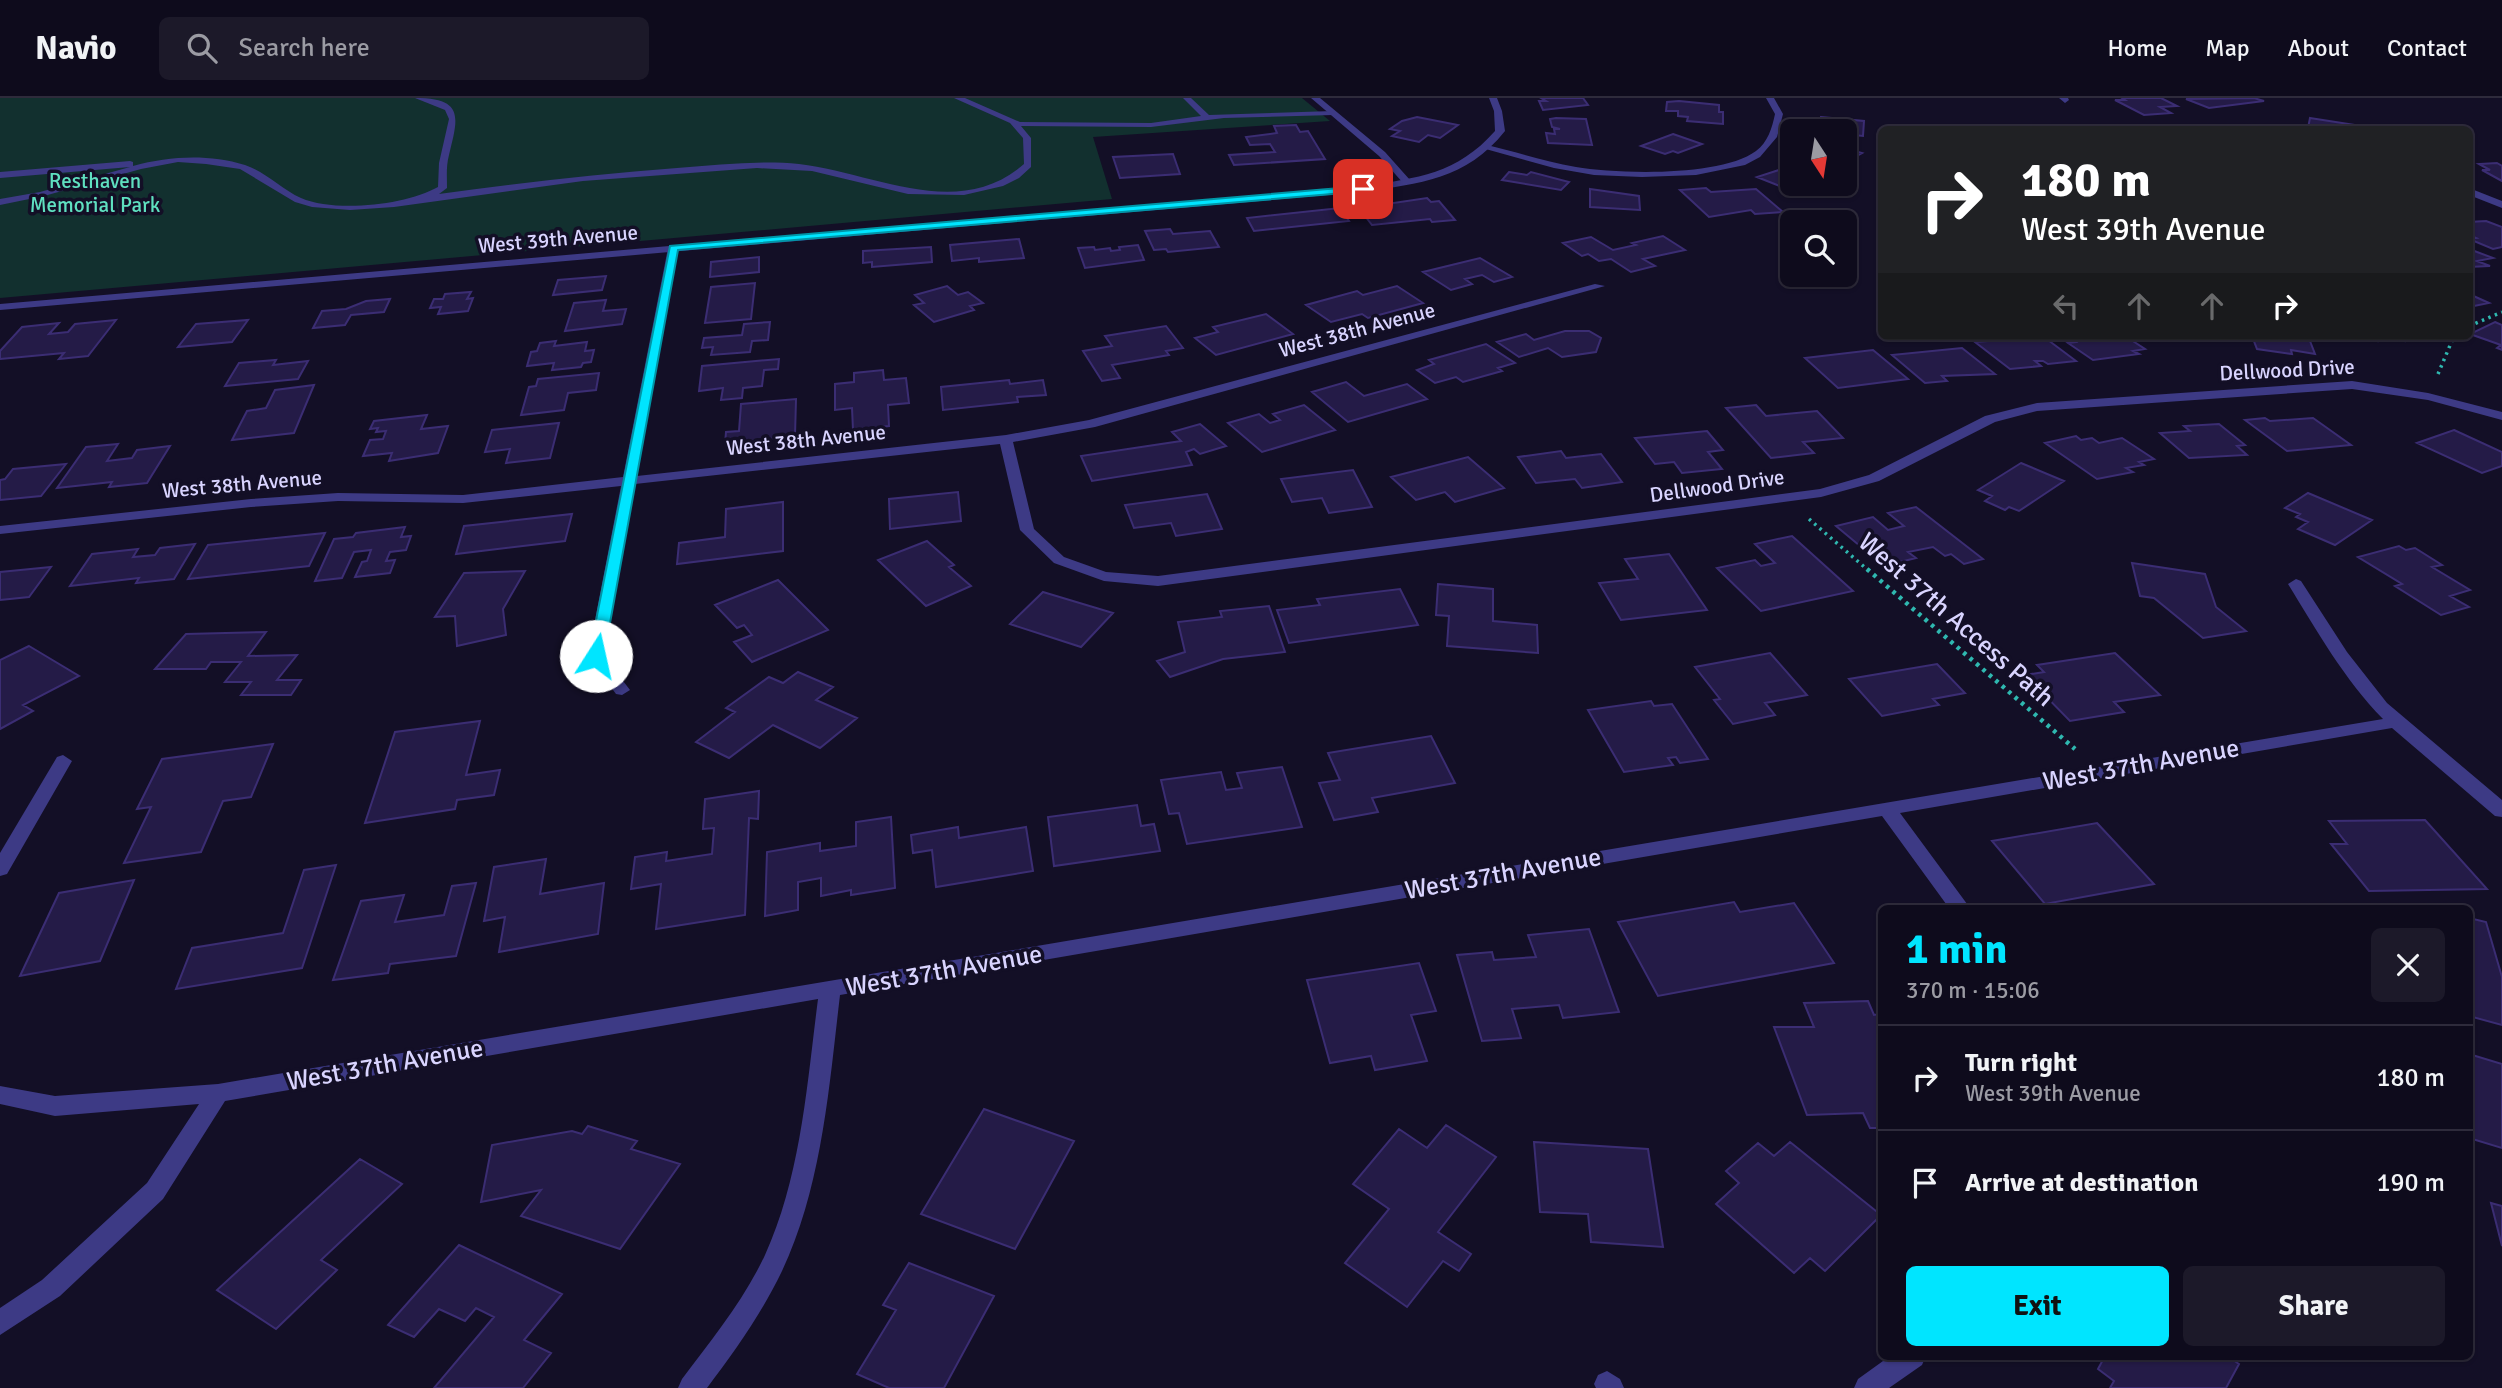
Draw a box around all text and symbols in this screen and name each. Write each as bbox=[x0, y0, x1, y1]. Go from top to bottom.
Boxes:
search box bbox=[159, 17, 649, 80]
text: Navio bbox=[35, 28, 117, 69]
icon: search bbox=[183, 29, 221, 67]
text: Search here bbox=[239, 32, 370, 64]
text: Home bbox=[2107, 33, 2167, 63]
text: Map bbox=[2205, 33, 2250, 63]
text: About bbox=[2288, 33, 2349, 63]
text: Contact bbox=[2387, 33, 2467, 63]
north arrow bbox=[1780, 119, 1857, 196]
map controls bbox=[1780, 119, 1857, 287]
text: 180 m bbox=[2021, 150, 2151, 210]
icon: right bbox=[1906, 154, 1997, 245]
pin bbox=[1333, 159, 1393, 219]
park label: Resthaven Memorial Park bbox=[30, 168, 161, 218]
icon: arrive bbox=[1344, 170, 1382, 208]
button: search bbox=[1780, 210, 1857, 287]
text: West 39th Avenue bbox=[2021, 210, 2266, 249]
street label: West 39th Avenue bbox=[477, 219, 639, 259]
icon: left bbox=[2047, 287, 2085, 325]
icon: ahead bbox=[2120, 287, 2158, 325]
icon: ahead bbox=[2193, 287, 2231, 325]
icon: right bbox=[2266, 287, 2304, 325]
street label: West 38th Avenue bbox=[1276, 297, 1438, 363]
street label: Dellwood Drive bbox=[2219, 353, 2355, 387]
street label: West 38th Avenue bbox=[725, 419, 887, 461]
street label: West 38th Avenue bbox=[161, 464, 323, 504]
street label: Dellwood Drive bbox=[1648, 464, 1786, 508]
street label: West 37th Access Path bbox=[1852, 526, 2060, 714]
position arrow bbox=[559, 619, 633, 693]
street label: West 37th Avenue bbox=[2040, 732, 2242, 798]
street label: West 37th Avenue bbox=[1402, 841, 1604, 907]
text: 1 min bbox=[1906, 924, 2007, 975]
button: close bbox=[2371, 928, 2445, 1002]
street label: West 37th Avenue bbox=[843, 938, 1045, 1004]
text: 370 m · 15:06 bbox=[1906, 976, 2040, 1005]
street label: West 37th Avenue bbox=[284, 1032, 486, 1098]
text: Turn right bbox=[1965, 1047, 2077, 1079]
icon: right bbox=[1906, 1059, 1944, 1097]
text: 180 m bbox=[2376, 1062, 2445, 1094]
text: West 39th Avenue bbox=[1965, 1079, 2141, 1108]
icon: arrive bbox=[1906, 1164, 1944, 1202]
text: Arrive at destination bbox=[1965, 1167, 2198, 1199]
text: 190 m bbox=[2376, 1167, 2445, 1199]
button: Exit bbox=[1906, 1266, 2169, 1346]
button: Share bbox=[2183, 1266, 2445, 1346]

